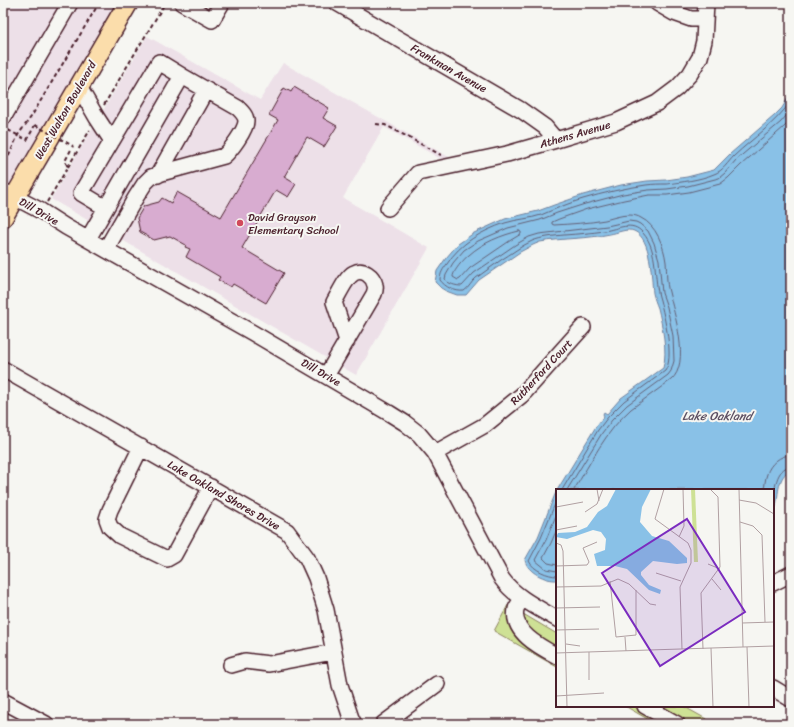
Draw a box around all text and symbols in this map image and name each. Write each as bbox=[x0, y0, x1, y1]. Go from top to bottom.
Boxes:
street label: Frankman Avenue bbox=[407, 39, 491, 98]
street label: West Walton Boulevard bbox=[29, 56, 102, 163]
street label: Athens Avenue bbox=[537, 115, 613, 154]
street label: Dill Drive bbox=[15, 192, 63, 231]
place label: David Grayson Elementary School bbox=[248, 208, 340, 240]
marker: David Grayson Elementary School bbox=[235, 218, 245, 228]
street label: Rutherford Court bbox=[506, 335, 577, 410]
street label: Dill Drive bbox=[297, 353, 345, 392]
water label: Lake Oakland bbox=[682, 405, 755, 427]
street label: Lake Oakland Shores Drive bbox=[164, 455, 284, 536]
inset map bbox=[556, 489, 774, 707]

